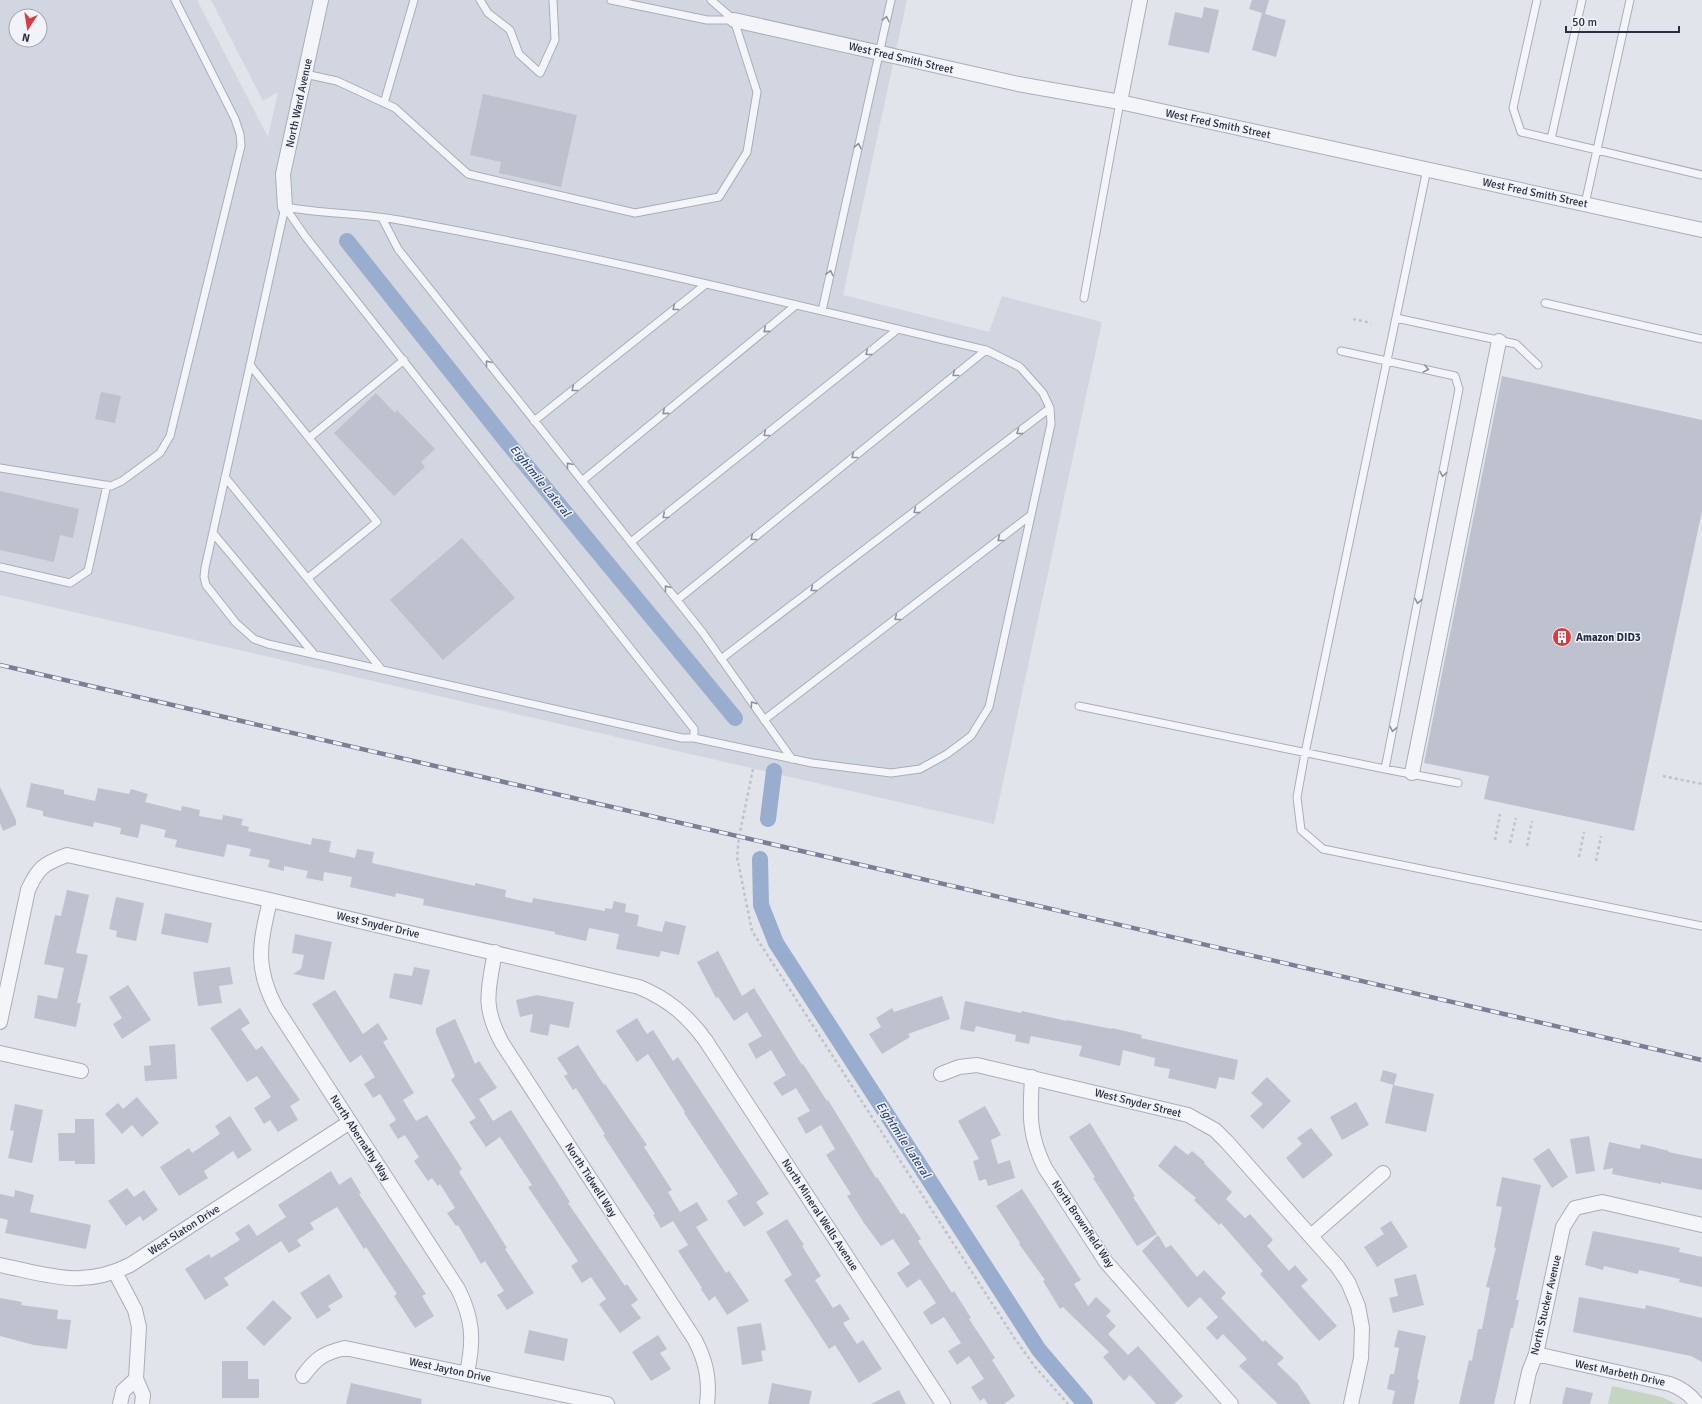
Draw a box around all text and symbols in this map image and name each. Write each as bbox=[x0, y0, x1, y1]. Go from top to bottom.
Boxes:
north arrow bbox=[8, 8, 48, 48]
scale bar bbox=[1566, 8, 1679, 34]
text: 50 m bbox=[1572, 15, 1597, 30]
one-way arrow bbox=[882, 16, 890, 22]
text: N bbox=[21, 30, 31, 44]
street label: West Fred Smith Street bbox=[847, 40, 955, 76]
street label: North Ward Avenue bbox=[283, 57, 315, 149]
street label: West Fred Smith Street bbox=[1164, 106, 1272, 142]
one-way arrow bbox=[853, 143, 861, 149]
street label: West Fred Smith Street bbox=[1481, 175, 1589, 211]
one-way arrow bbox=[826, 270, 834, 276]
one-way arrow bbox=[673, 303, 680, 310]
one-way arrow bbox=[763, 325, 770, 332]
one-way arrow bbox=[865, 349, 872, 356]
one-way arrow bbox=[486, 361, 493, 368]
one-way arrow bbox=[1422, 365, 1429, 373]
one-way arrow bbox=[953, 370, 960, 377]
one-way arrow bbox=[571, 385, 578, 392]
one-way arrow bbox=[663, 408, 670, 415]
one-way arrow bbox=[1017, 427, 1024, 434]
one-way arrow bbox=[764, 430, 771, 437]
water label: Eightmile Lateral bbox=[506, 442, 574, 521]
one-way arrow bbox=[852, 451, 859, 458]
one-way arrow bbox=[567, 462, 574, 469]
one-way arrow bbox=[1439, 470, 1447, 477]
one-way arrow bbox=[913, 506, 920, 513]
one-way arrow bbox=[662, 511, 669, 518]
one-way arrow bbox=[751, 533, 758, 540]
one-way arrow bbox=[997, 534, 1004, 541]
one-way arrow bbox=[810, 585, 817, 592]
one-way arrow bbox=[665, 586, 672, 593]
one-way arrow bbox=[1414, 598, 1423, 604]
one-way arrow bbox=[894, 613, 901, 620]
building icon: Amazon DID3 bbox=[1551, 626, 1573, 648]
place label: Amazon DID3 bbox=[1576, 631, 1641, 644]
one-way arrow bbox=[751, 702, 758, 709]
one-way arrow bbox=[1389, 726, 1398, 732]
street label: West Snyder Drive bbox=[335, 909, 421, 941]
street label: West Snyder Street bbox=[1093, 1086, 1183, 1120]
street label: North Abernathy Way bbox=[327, 1093, 393, 1184]
water label: Eightmile Lateral bbox=[873, 1099, 934, 1182]
street label: North Tidwell Way bbox=[562, 1141, 620, 1220]
street label: North Mineral Wells Avenue bbox=[779, 1157, 861, 1273]
street label: North Brownfield Way bbox=[1049, 1178, 1118, 1271]
street label: West Slaton Drive bbox=[146, 1202, 222, 1258]
street label: North Stucker Avenue bbox=[1528, 1254, 1564, 1356]
street label: West Jayton Drive bbox=[408, 1355, 492, 1385]
street label: West Marbeth Drive bbox=[1574, 1357, 1666, 1389]

